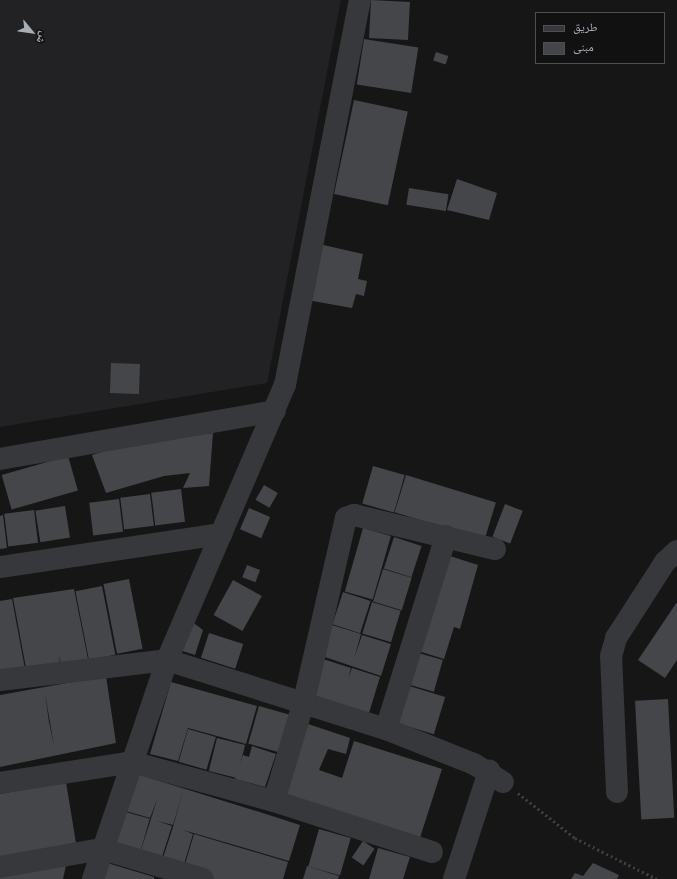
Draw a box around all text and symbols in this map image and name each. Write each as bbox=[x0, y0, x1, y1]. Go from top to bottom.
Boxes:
north arrow bbox=[12, 12, 52, 52]
legend bbox=[535, 12, 665, 64]
text: طريق bbox=[573, 19, 598, 34]
text: ش bbox=[34, 29, 51, 46]
text: مبنى bbox=[573, 39, 594, 54]

